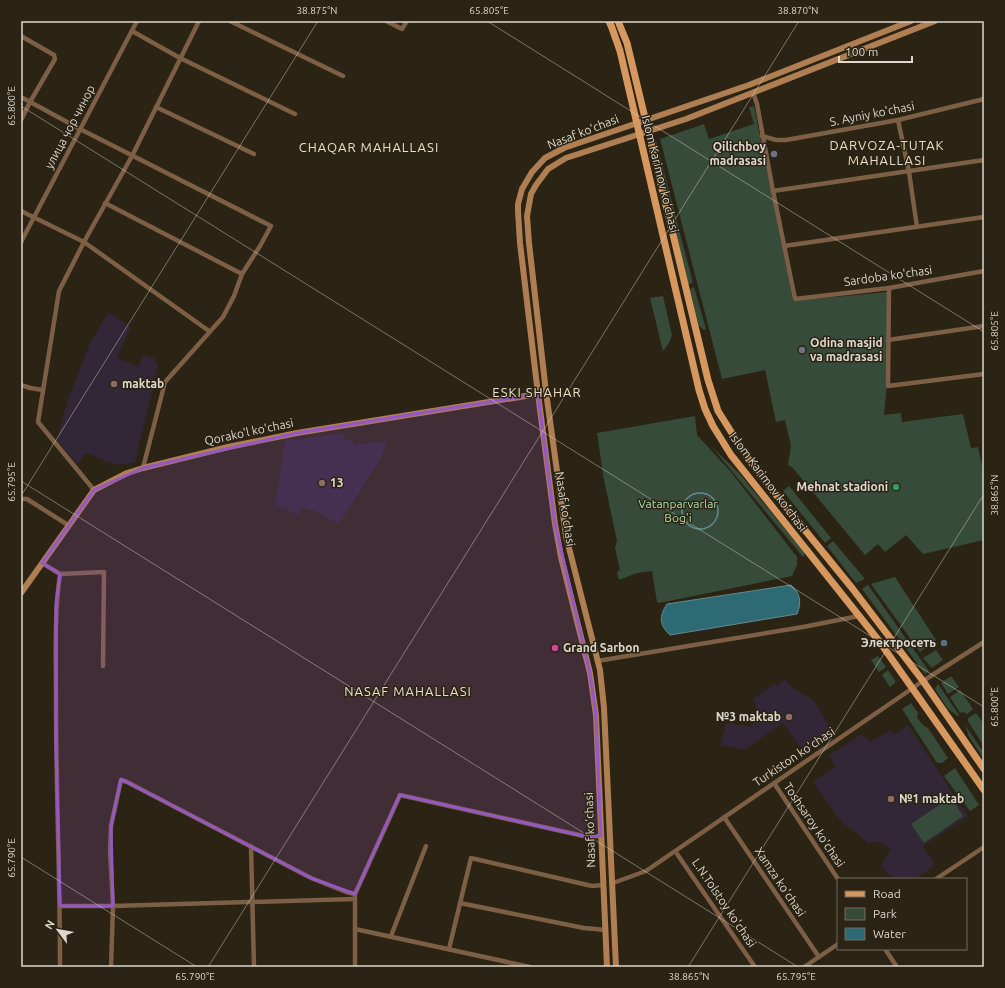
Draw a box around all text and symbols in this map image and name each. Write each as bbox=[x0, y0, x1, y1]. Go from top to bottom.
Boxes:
text: 38.875°N bbox=[296, 5, 338, 16]
text: 65.805°E bbox=[469, 5, 509, 16]
text: 38.870°N bbox=[777, 5, 819, 16]
scale bar bbox=[839, 38, 912, 64]
text: 100 m bbox=[845, 45, 878, 58]
street label: улица чор чинор bbox=[42, 83, 97, 171]
text: 65.800°E bbox=[6, 86, 17, 126]
street label: S. Ayniy ko'chasi bbox=[828, 99, 916, 128]
street label: Nasaf ko‘chasi bbox=[545, 112, 620, 151]
street label: Islom Karimov ko‘chasi bbox=[640, 114, 681, 234]
district label: DARVOZA-TUTAK MAHALLASI bbox=[829, 138, 945, 167]
district label: CHAQAR MAHALLASI bbox=[299, 140, 439, 155]
place label: Qilichboy madrasasi bbox=[709, 140, 767, 167]
marker: Qilichboy madrasasi bbox=[769, 149, 779, 159]
street label: Sardoba ko'chasi bbox=[843, 263, 933, 288]
text: 65.805°E bbox=[989, 311, 1000, 351]
place label: Odina masjid va madrasasi bbox=[810, 336, 883, 363]
marker: Odina masjid va madrasasi bbox=[797, 345, 807, 355]
place label: maktab bbox=[122, 377, 164, 390]
marker: maktab bbox=[109, 379, 119, 389]
district label: ESKI SHAHAR bbox=[492, 385, 582, 399]
street label: Qorako'l ko'chasi bbox=[203, 416, 295, 447]
street label: Islom Karimov ko‘chasi bbox=[727, 430, 810, 534]
text: 65.795°E bbox=[6, 462, 17, 502]
street label: Nasaf ko‘chasi bbox=[553, 471, 578, 547]
text: 38.865°N bbox=[989, 474, 1000, 516]
place label: 13 bbox=[330, 476, 344, 489]
marker: 13 bbox=[317, 478, 327, 488]
place label: Mehnat stadioni bbox=[797, 480, 888, 493]
marker: Mehnat stadioni bbox=[891, 482, 901, 492]
park label: Vatanparvarlar Bog'i bbox=[638, 497, 718, 524]
place label: Электросеть bbox=[861, 636, 936, 649]
marker: Электросеть bbox=[939, 638, 949, 648]
place label: Grand Sarbon bbox=[563, 641, 640, 654]
marker: Grand Sarbon bbox=[550, 643, 560, 653]
district label: NASAF MAHALLASI bbox=[344, 684, 472, 698]
text: 65.800°E bbox=[989, 687, 1000, 727]
place label: №3 maktab bbox=[716, 710, 781, 723]
marker: №3 maktab bbox=[784, 712, 794, 722]
street label: Turkiston ko'chasi bbox=[751, 724, 837, 789]
street label: Toshsaroy ko'chasi bbox=[781, 780, 847, 869]
street label: Nasaf ko‘chasi bbox=[582, 792, 597, 868]
place label: №1 maktab bbox=[899, 792, 964, 805]
marker: №1 maktab bbox=[886, 794, 896, 804]
text: 65.790°E bbox=[6, 838, 17, 878]
street label: Xamza ko'chasi bbox=[753, 845, 808, 919]
street label: L.N.Tolstoy ko'chasi bbox=[690, 856, 759, 950]
legend bbox=[837, 878, 967, 950]
text: Road bbox=[873, 887, 901, 900]
text: Park bbox=[873, 907, 897, 920]
north arrow bbox=[38, 910, 78, 950]
text: N bbox=[42, 918, 57, 931]
text: Water bbox=[873, 927, 906, 940]
text: 65.790°E bbox=[175, 971, 215, 982]
text: 38.865°N bbox=[668, 971, 710, 982]
text: 65.795°E bbox=[776, 971, 816, 982]

